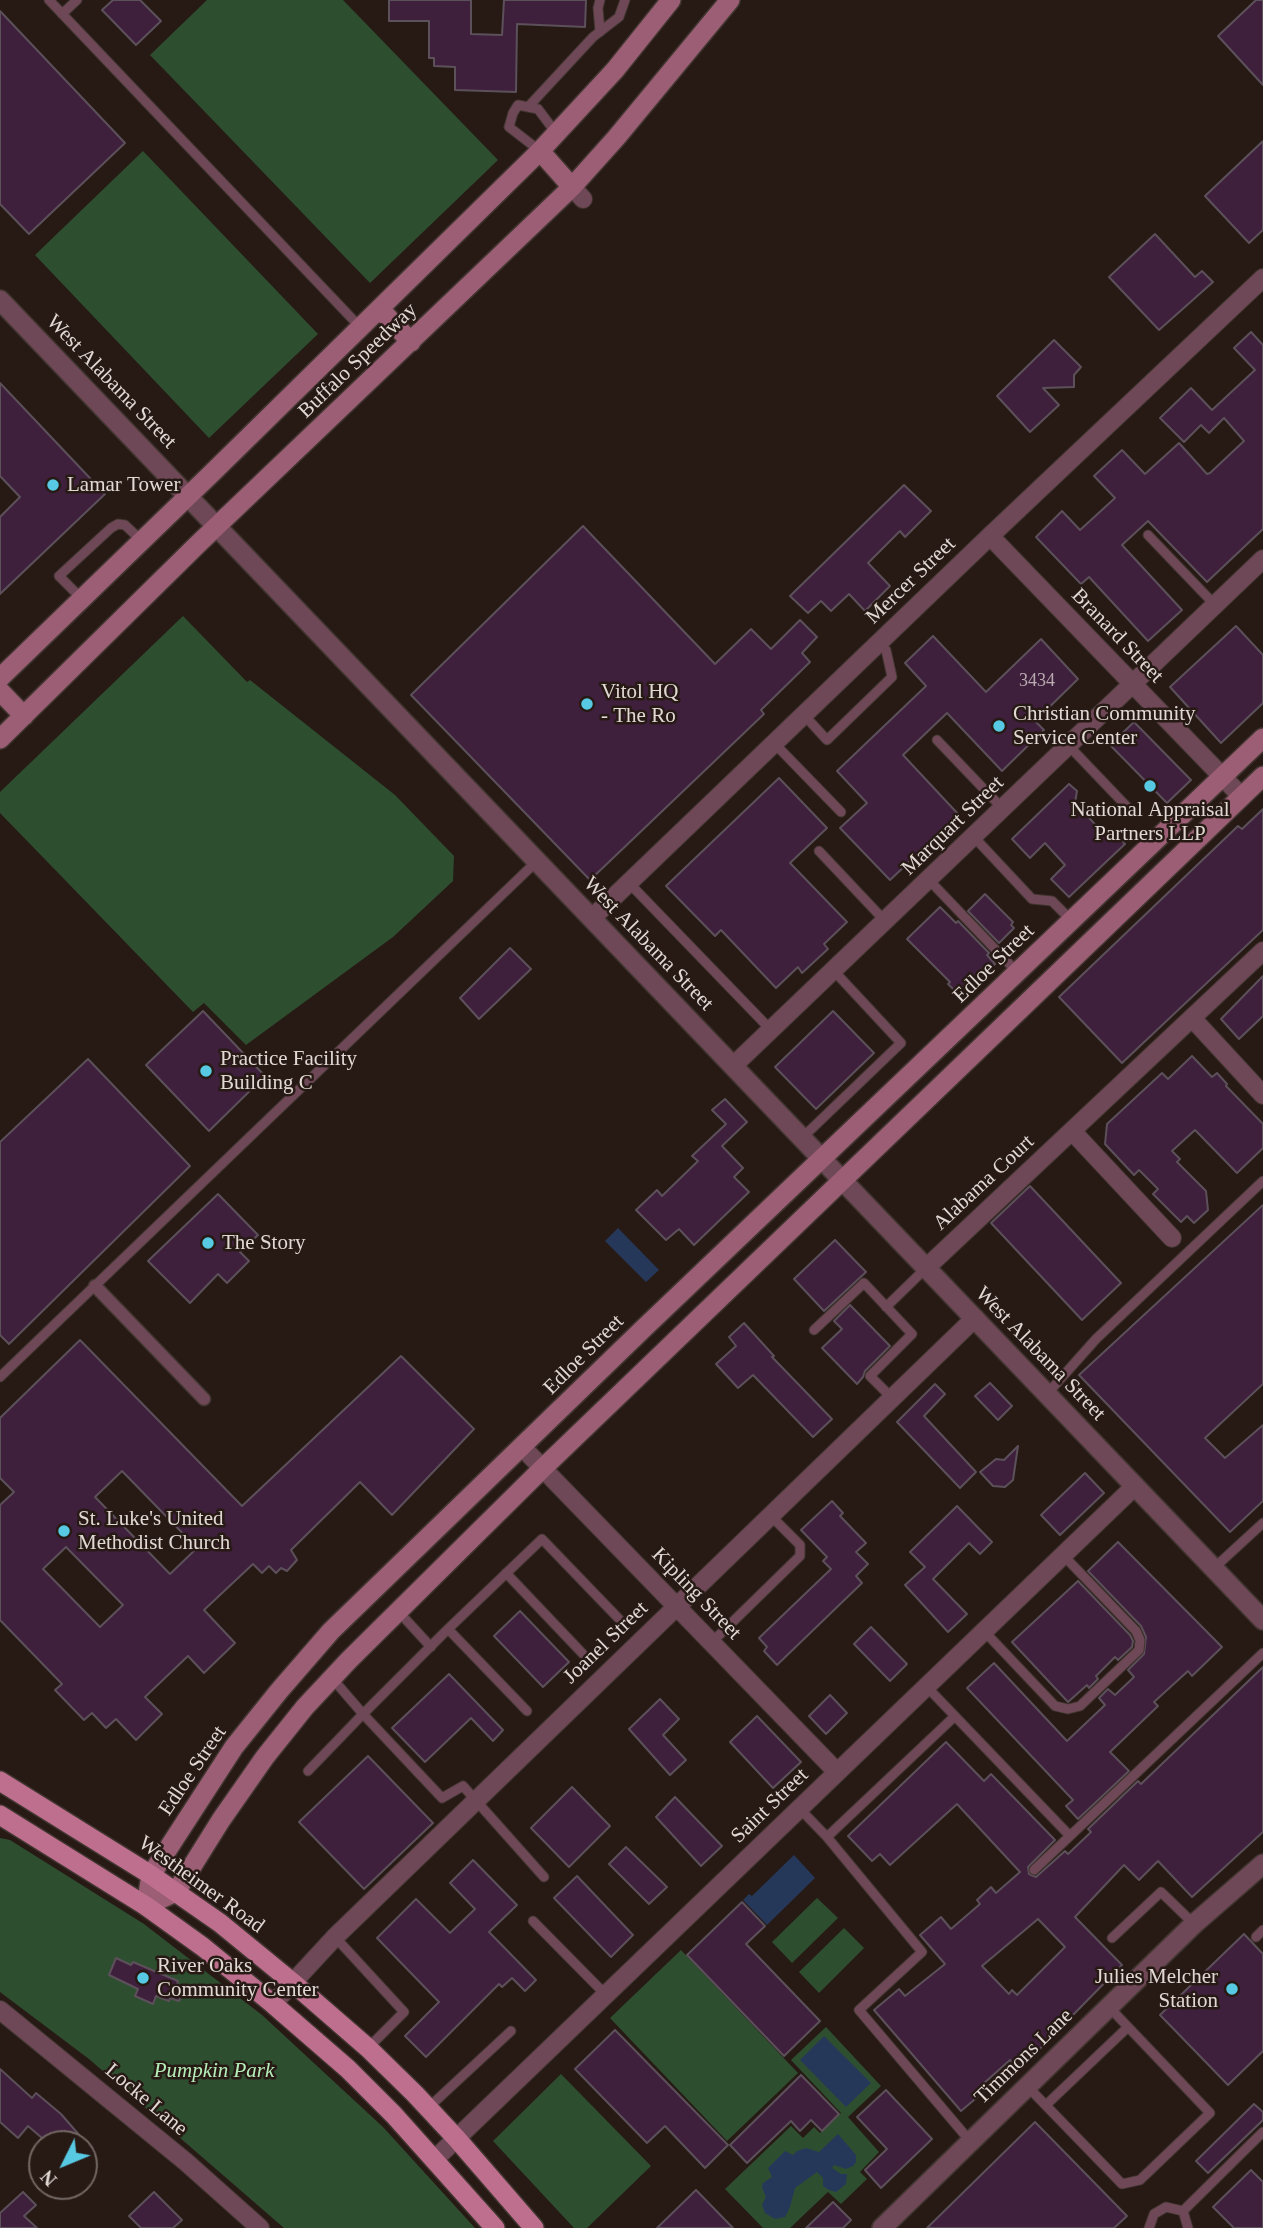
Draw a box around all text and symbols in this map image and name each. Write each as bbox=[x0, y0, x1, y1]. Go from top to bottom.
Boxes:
street label: Buffalo Speedway bbox=[293, 298, 423, 424]
street label: West Alabama Street bbox=[41, 310, 181, 454]
place label: Lamar Tower bbox=[67, 472, 180, 498]
marker: Lamar Tower bbox=[45, 477, 61, 493]
street label: Mercer Street bbox=[861, 532, 961, 630]
street label: Branard Street bbox=[1066, 583, 1168, 689]
house number: 3434 bbox=[1019, 670, 1055, 692]
place label: Vitol HQ - The Ro bbox=[601, 679, 678, 729]
marker: Vitol HQ - The Ro bbox=[579, 696, 595, 712]
place label: Christian Community Service Center bbox=[1013, 701, 1196, 751]
marker: Christian Community Service Center bbox=[991, 718, 1007, 734]
street label: Marquart Street bbox=[897, 771, 1009, 881]
marker: National Appraisal Partners LLP bbox=[1142, 778, 1158, 794]
place label: National Appraisal Partners LLP bbox=[1070, 797, 1230, 847]
street label: West Alabama Street bbox=[578, 872, 718, 1016]
street label: Edloe Street bbox=[948, 919, 1040, 1009]
place label: Practice Facility Building C bbox=[220, 1046, 357, 1096]
marker: Practice Facility Building C bbox=[198, 1063, 214, 1079]
street label: Alabama Court bbox=[928, 1130, 1040, 1236]
place label: The Story bbox=[222, 1230, 305, 1256]
marker: The Story bbox=[200, 1235, 216, 1251]
street label: West Alabama Street bbox=[970, 1282, 1110, 1426]
street label: Edloe Street bbox=[539, 1310, 629, 1400]
place label: St. Luke's United Methodist Church bbox=[78, 1506, 230, 1556]
marker: St. Luke's United Methodist Church bbox=[56, 1523, 72, 1539]
street label: Kipling Street bbox=[646, 1543, 746, 1645]
street label: Joanel Street bbox=[558, 1596, 654, 1690]
street label: Edloe Street bbox=[154, 1721, 232, 1821]
street label: Saint Street bbox=[726, 1763, 814, 1849]
street label: Westheimer Road bbox=[133, 1831, 269, 1939]
place label: River Oaks Community Center bbox=[157, 1953, 319, 2003]
place label: Julies Melcher Station bbox=[1095, 1964, 1218, 2014]
marker: River Oaks Community Center bbox=[135, 1970, 151, 1986]
marker: Julies Melcher Station bbox=[1224, 1981, 1240, 1997]
street label: Timmons Lane bbox=[970, 2004, 1078, 2110]
street label: Locke Lane bbox=[100, 2058, 192, 2142]
park label: Pumpkin Park bbox=[154, 2058, 274, 2084]
north arrow bbox=[28, 2130, 98, 2200]
text: N bbox=[36, 2166, 61, 2190]

